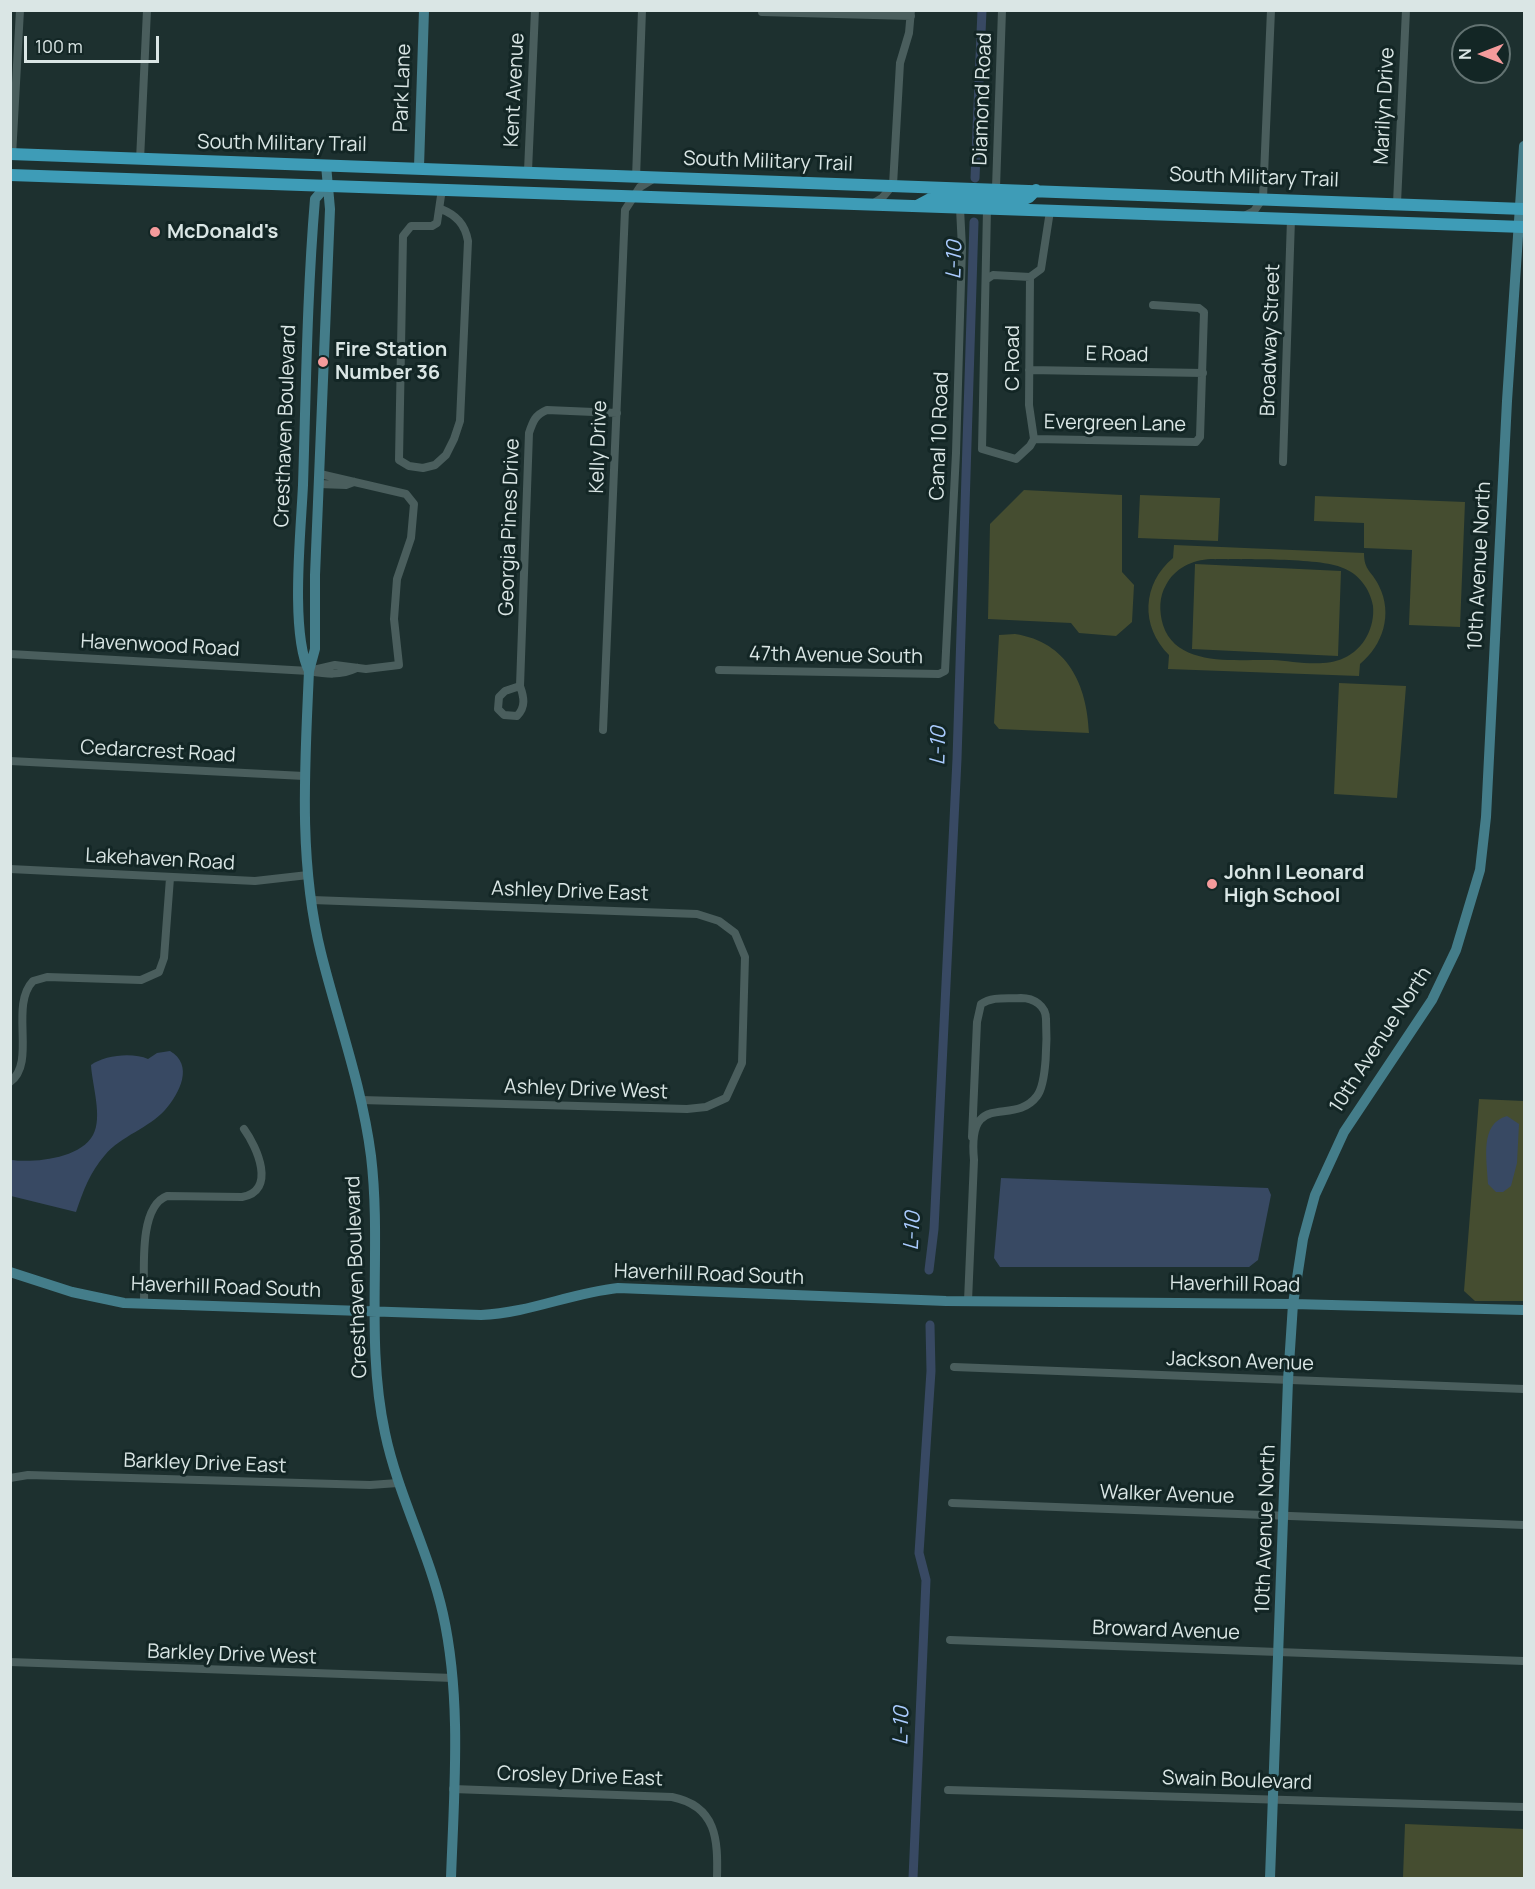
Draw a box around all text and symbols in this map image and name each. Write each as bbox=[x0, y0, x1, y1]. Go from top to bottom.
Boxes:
scale bar bbox=[27, 24, 162, 62]
north arrow bbox=[1451, 24, 1511, 84]
street label: Kent Avenue bbox=[500, 32, 530, 148]
street label: Diamond Road bbox=[969, 32, 997, 166]
text: 100 m bbox=[35, 34, 83, 58]
street label: Park Lane bbox=[389, 43, 417, 133]
street label: Marilyn Drive bbox=[1370, 47, 1400, 165]
text: N bbox=[1454, 48, 1476, 60]
street label: South Military Trail bbox=[197, 131, 367, 157]
street label: South Military Trail bbox=[683, 147, 853, 177]
street label: South Military Trail bbox=[1169, 163, 1339, 193]
place label: McDonald's bbox=[167, 220, 278, 244]
marker: McDonald's bbox=[148, 225, 162, 239]
water label: L-10 bbox=[942, 240, 968, 280]
street label: Broadway Street bbox=[1256, 263, 1286, 417]
street label: Cresthaven Boulevard bbox=[270, 324, 302, 528]
street label: C Road bbox=[1001, 325, 1025, 391]
place label: Fire Station Number 36 bbox=[335, 338, 447, 385]
street label: E Road bbox=[1085, 342, 1149, 368]
marker: Fire Station Number 36 bbox=[316, 355, 330, 369]
street label: Canal 10 Road bbox=[926, 371, 954, 501]
street label: Kelly Drive bbox=[585, 400, 613, 494]
street label: Evergreen Lane bbox=[1044, 411, 1186, 437]
street label: Georgia Pines Drive bbox=[495, 438, 525, 616]
street label: 10th Avenue North bbox=[1464, 481, 1496, 651]
street label: Havenwood Road bbox=[80, 630, 240, 662]
street label: 47th Avenue South bbox=[749, 642, 923, 670]
water label: L-10 bbox=[926, 726, 952, 766]
street label: Cedarcrest Road bbox=[80, 736, 236, 768]
street label: Lakehaven Road bbox=[85, 844, 235, 876]
place label: John I Leonard High School bbox=[1224, 861, 1364, 908]
street label: Ashley Drive East bbox=[491, 877, 649, 907]
marker: John I Leonard High School bbox=[1205, 877, 1219, 891]
street label: 10th Avenue North bbox=[1325, 963, 1437, 1117]
street label: Ashley Drive West bbox=[504, 1075, 668, 1105]
street label: Cresthaven Boulevard bbox=[341, 1175, 373, 1379]
water label: L-10 bbox=[899, 1211, 927, 1251]
street label: Haverhill Road South bbox=[613, 1260, 805, 1290]
street label: Haverhill Road bbox=[1170, 1272, 1300, 1298]
street label: Haverhill Road South bbox=[130, 1273, 322, 1303]
street label: Jackson Avenue bbox=[1166, 1347, 1314, 1377]
street label: 10th Avenue North bbox=[1251, 1444, 1281, 1614]
street label: Barkley Drive East bbox=[123, 1449, 287, 1479]
street label: Walker Avenue bbox=[1099, 1481, 1235, 1509]
street label: Broward Avenue bbox=[1092, 1616, 1240, 1646]
street label: Barkley Drive West bbox=[147, 1640, 317, 1670]
water label: L-10 bbox=[889, 1706, 915, 1746]
street label: Crosley Drive East bbox=[497, 1762, 663, 1792]
street label: Swain Boulevard bbox=[1162, 1766, 1312, 1796]

